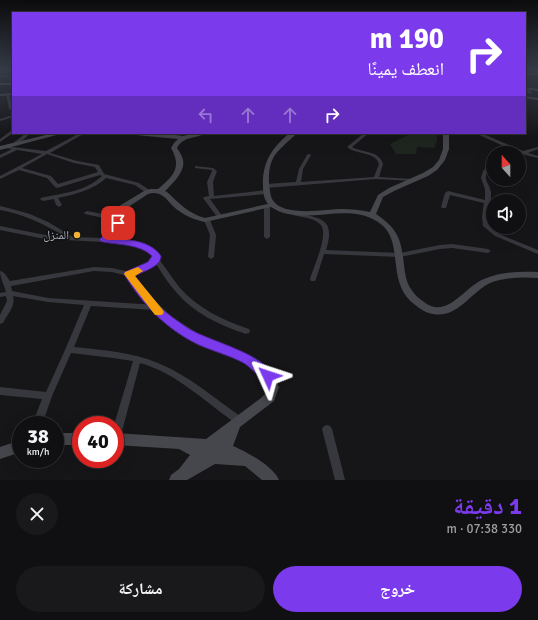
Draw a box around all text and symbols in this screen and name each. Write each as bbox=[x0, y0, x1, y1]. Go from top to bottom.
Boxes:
text: 190 m bbox=[370, 22, 444, 56]
icon: right bbox=[458, 28, 510, 80]
text: انعطف يمينًا bbox=[367, 58, 444, 80]
icon: left bbox=[195, 104, 217, 126]
icon: ahead bbox=[237, 104, 259, 126]
icon: ahead bbox=[279, 104, 301, 126]
icon: right bbox=[321, 104, 343, 126]
north arrow bbox=[486, 146, 526, 186]
map controls bbox=[486, 146, 526, 234]
button: sound bbox=[486, 194, 526, 234]
pin bbox=[101, 206, 135, 240]
icon: arrive bbox=[107, 212, 129, 234]
place label: المنزل bbox=[43, 228, 69, 243]
marker: المنزل bbox=[72, 230, 82, 240]
position arrow bbox=[247, 355, 289, 397]
speed limit sign: 40 bbox=[72, 416, 124, 468]
text: 38 bbox=[27, 424, 49, 449]
text: km/h bbox=[27, 446, 49, 458]
text: 1 دقيقة bbox=[453, 491, 522, 521]
button: close bbox=[16, 493, 58, 535]
text: 330 m · 07:38 bbox=[446, 521, 522, 537]
button: مشاركة bbox=[16, 566, 265, 612]
button: خروج bbox=[273, 566, 522, 612]

